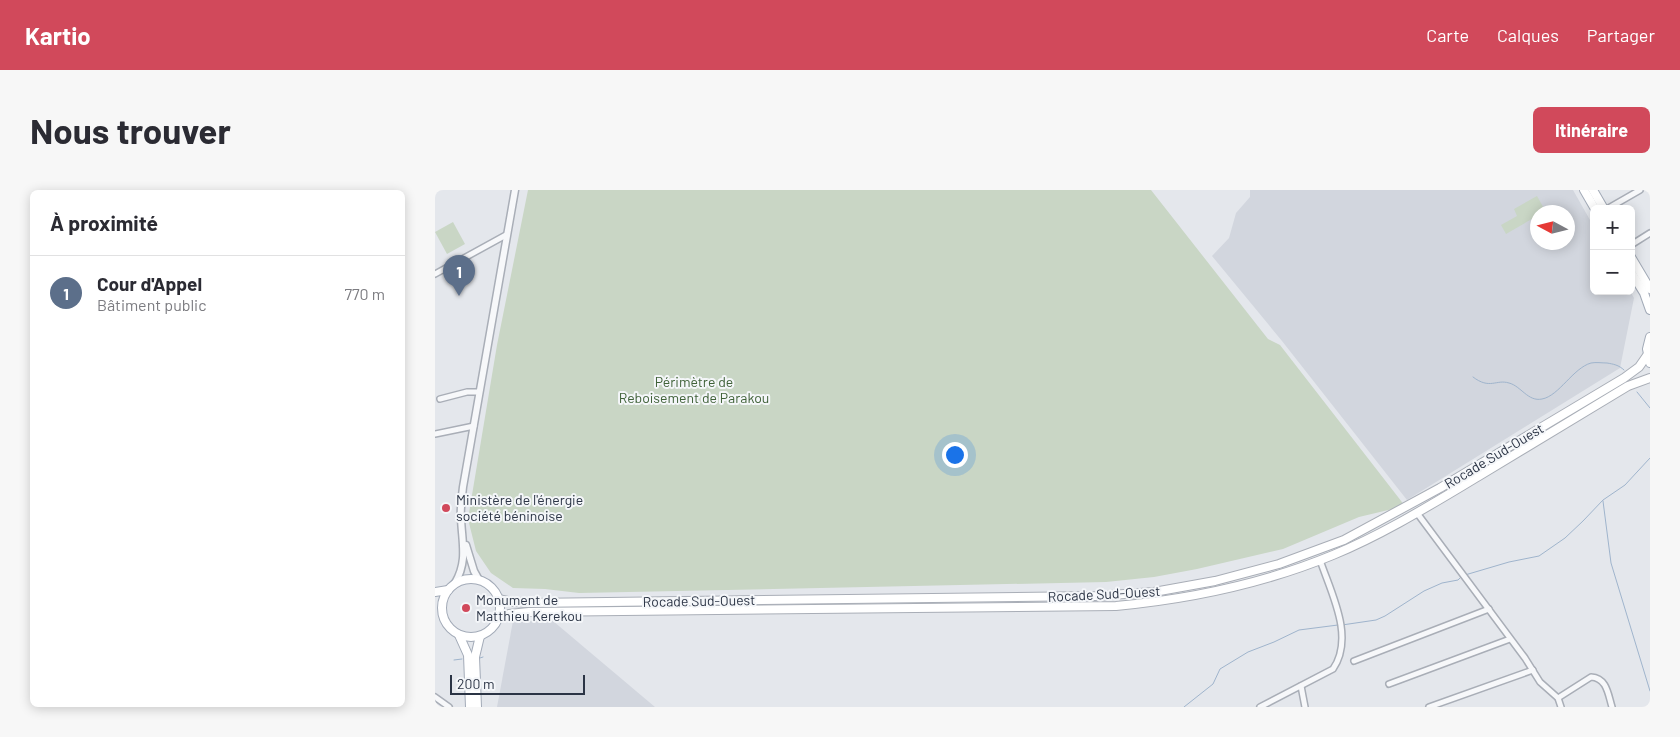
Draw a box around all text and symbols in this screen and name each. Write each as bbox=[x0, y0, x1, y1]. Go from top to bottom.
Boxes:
text: Kartio bbox=[25, 21, 91, 50]
text: Carte bbox=[1426, 24, 1469, 46]
text: Calques bbox=[1497, 24, 1559, 46]
text: Partager bbox=[1587, 24, 1655, 46]
button: Itinéraire bbox=[1533, 107, 1650, 153]
text: Nous trouver bbox=[30, 109, 231, 151]
north arrow bbox=[1530, 205, 1575, 250]
map controls bbox=[1590, 205, 1635, 295]
button: + bbox=[1590, 205, 1635, 250]
text: À proximité bbox=[50, 210, 158, 235]
button: − bbox=[1590, 250, 1635, 295]
pin: 1 bbox=[443, 255, 475, 296]
text: Cour d'Appel bbox=[97, 272, 202, 295]
text: 1 bbox=[63, 284, 69, 303]
text: 770 m bbox=[344, 284, 385, 303]
text: Bâtiment public bbox=[97, 295, 207, 314]
park label: Périmètre de Reboisement de Parakou bbox=[619, 373, 769, 406]
street label: Rocade Sud-Ouest bbox=[1441, 419, 1546, 492]
your location bbox=[942, 442, 968, 468]
place label: Ministère de l'énergie société béninoise bbox=[456, 491, 583, 524]
marker: Ministère de l'énergie société béninoise bbox=[440, 502, 452, 514]
street label: Rocade Sud-Ouest bbox=[1047, 582, 1161, 605]
place label: Monument de Matthieu Kerekou bbox=[476, 591, 582, 624]
street label: Rocade Sud-Ouest bbox=[642, 591, 755, 610]
marker: Monument de Matthieu Kerekou bbox=[460, 602, 472, 614]
scale bar bbox=[450, 672, 585, 695]
text: 200 m bbox=[457, 675, 495, 692]

